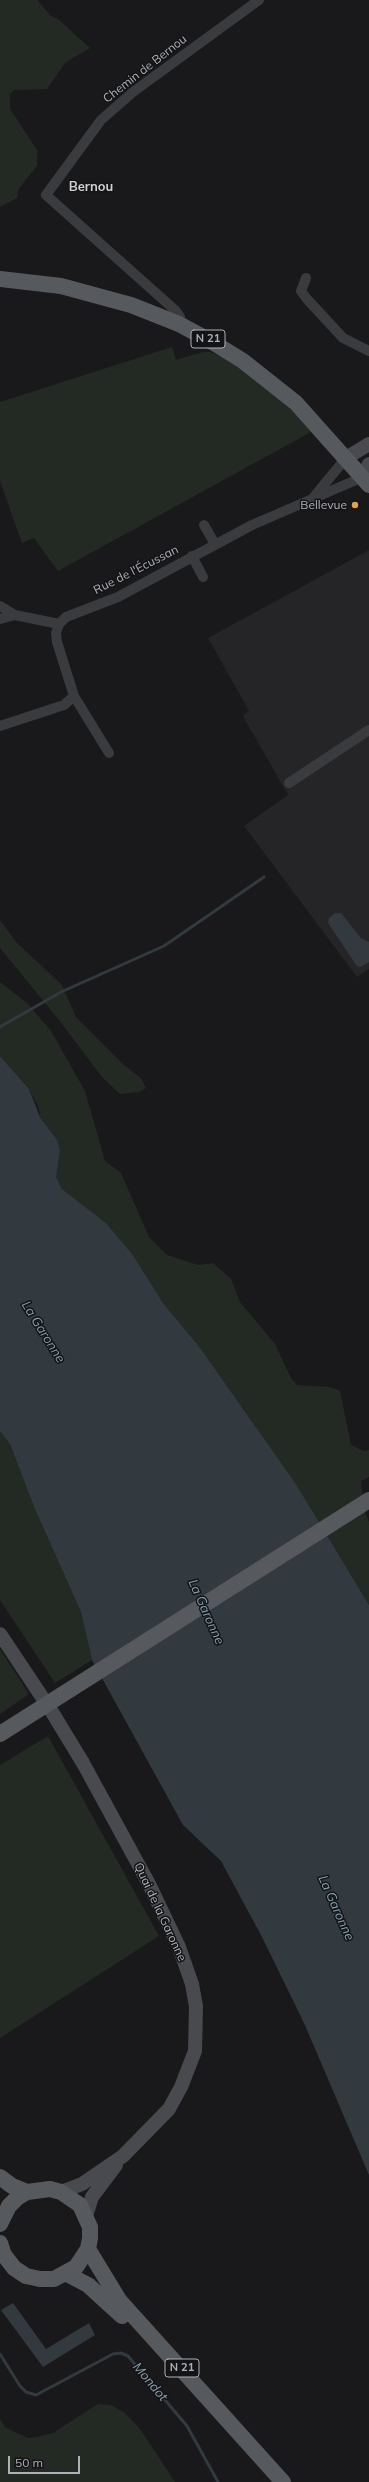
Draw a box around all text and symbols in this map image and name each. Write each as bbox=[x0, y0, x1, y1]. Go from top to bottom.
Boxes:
street label: Chemin de Bernou bbox=[100, 32, 190, 106]
district label: Bernou bbox=[69, 179, 113, 195]
road number: N 21 bbox=[191, 330, 225, 348]
place label: Bellevue bbox=[300, 498, 347, 512]
marker: Bellevue bbox=[350, 500, 360, 510]
street label: Rue de l'Écussan bbox=[91, 542, 181, 598]
water label: La Garonne bbox=[18, 1298, 68, 1366]
water label: La Garonne bbox=[185, 1577, 227, 1647]
street label: Quai de la Garonne bbox=[131, 1860, 189, 1964]
water label: La Garonne bbox=[315, 1873, 357, 1943]
water label: Mondot bbox=[129, 2359, 171, 2405]
road number: N 21 bbox=[165, 2359, 199, 2377]
scale bar bbox=[10, 2448, 82, 2474]
text: 50 m bbox=[15, 2455, 43, 2470]

